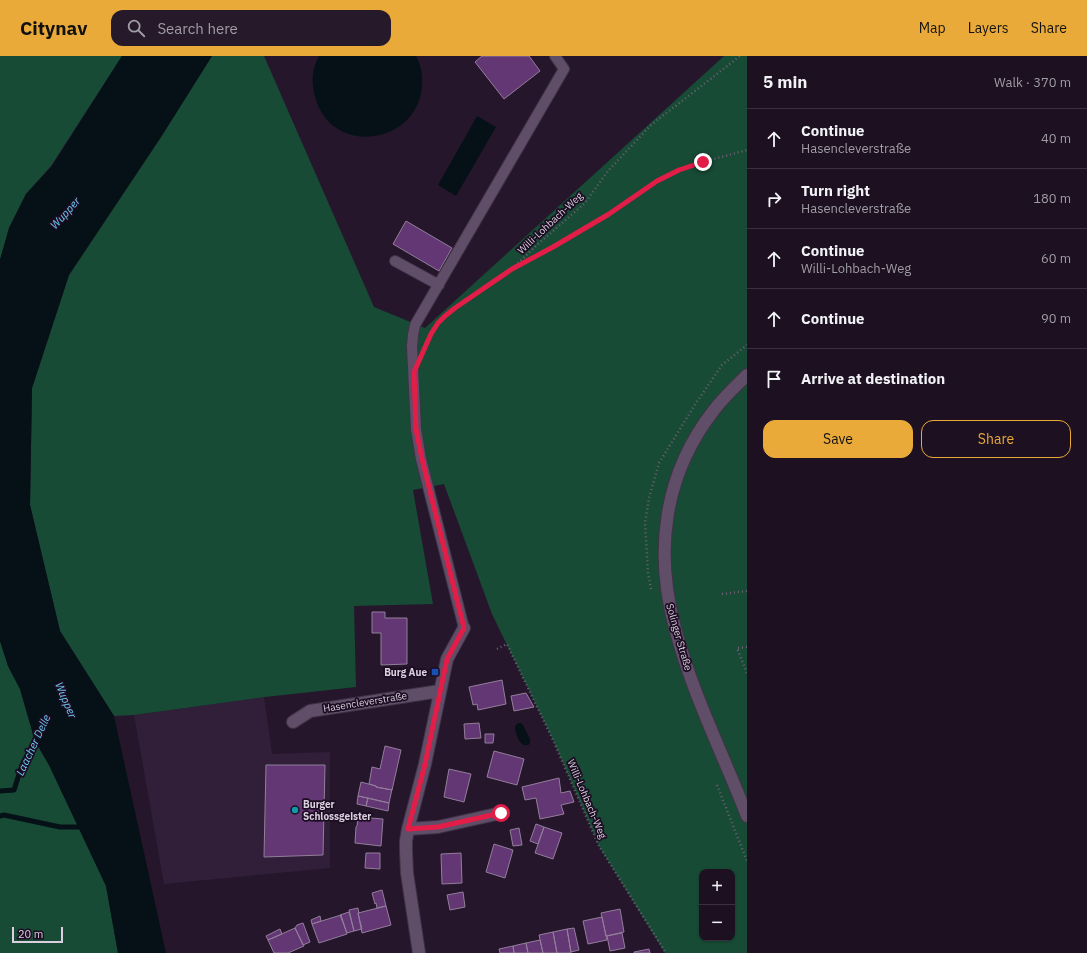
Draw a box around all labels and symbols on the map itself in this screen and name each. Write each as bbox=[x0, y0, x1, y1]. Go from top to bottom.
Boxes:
route end bbox=[694, 153, 712, 171]
street label: Willi-Lohbach-Weg bbox=[515, 189, 586, 257]
water label: Wupper bbox=[47, 194, 84, 232]
street label: Solinger Straße bbox=[663, 602, 695, 673]
place label: Burg Aue bbox=[384, 666, 427, 679]
marker: Burg Aue bbox=[430, 667, 440, 677]
water label: Wupper bbox=[52, 680, 80, 721]
street label: Hasencleverstraße bbox=[322, 689, 408, 715]
water label: Laacher Delle bbox=[13, 712, 53, 778]
street label: Willi-Lohbach-Weg bbox=[564, 757, 610, 841]
place label: Burger Schlossgeister bbox=[303, 798, 371, 823]
route start bbox=[492, 804, 510, 822]
marker: Burger Schlossgeister bbox=[290, 805, 300, 815]
scale bar bbox=[12, 925, 63, 944]

